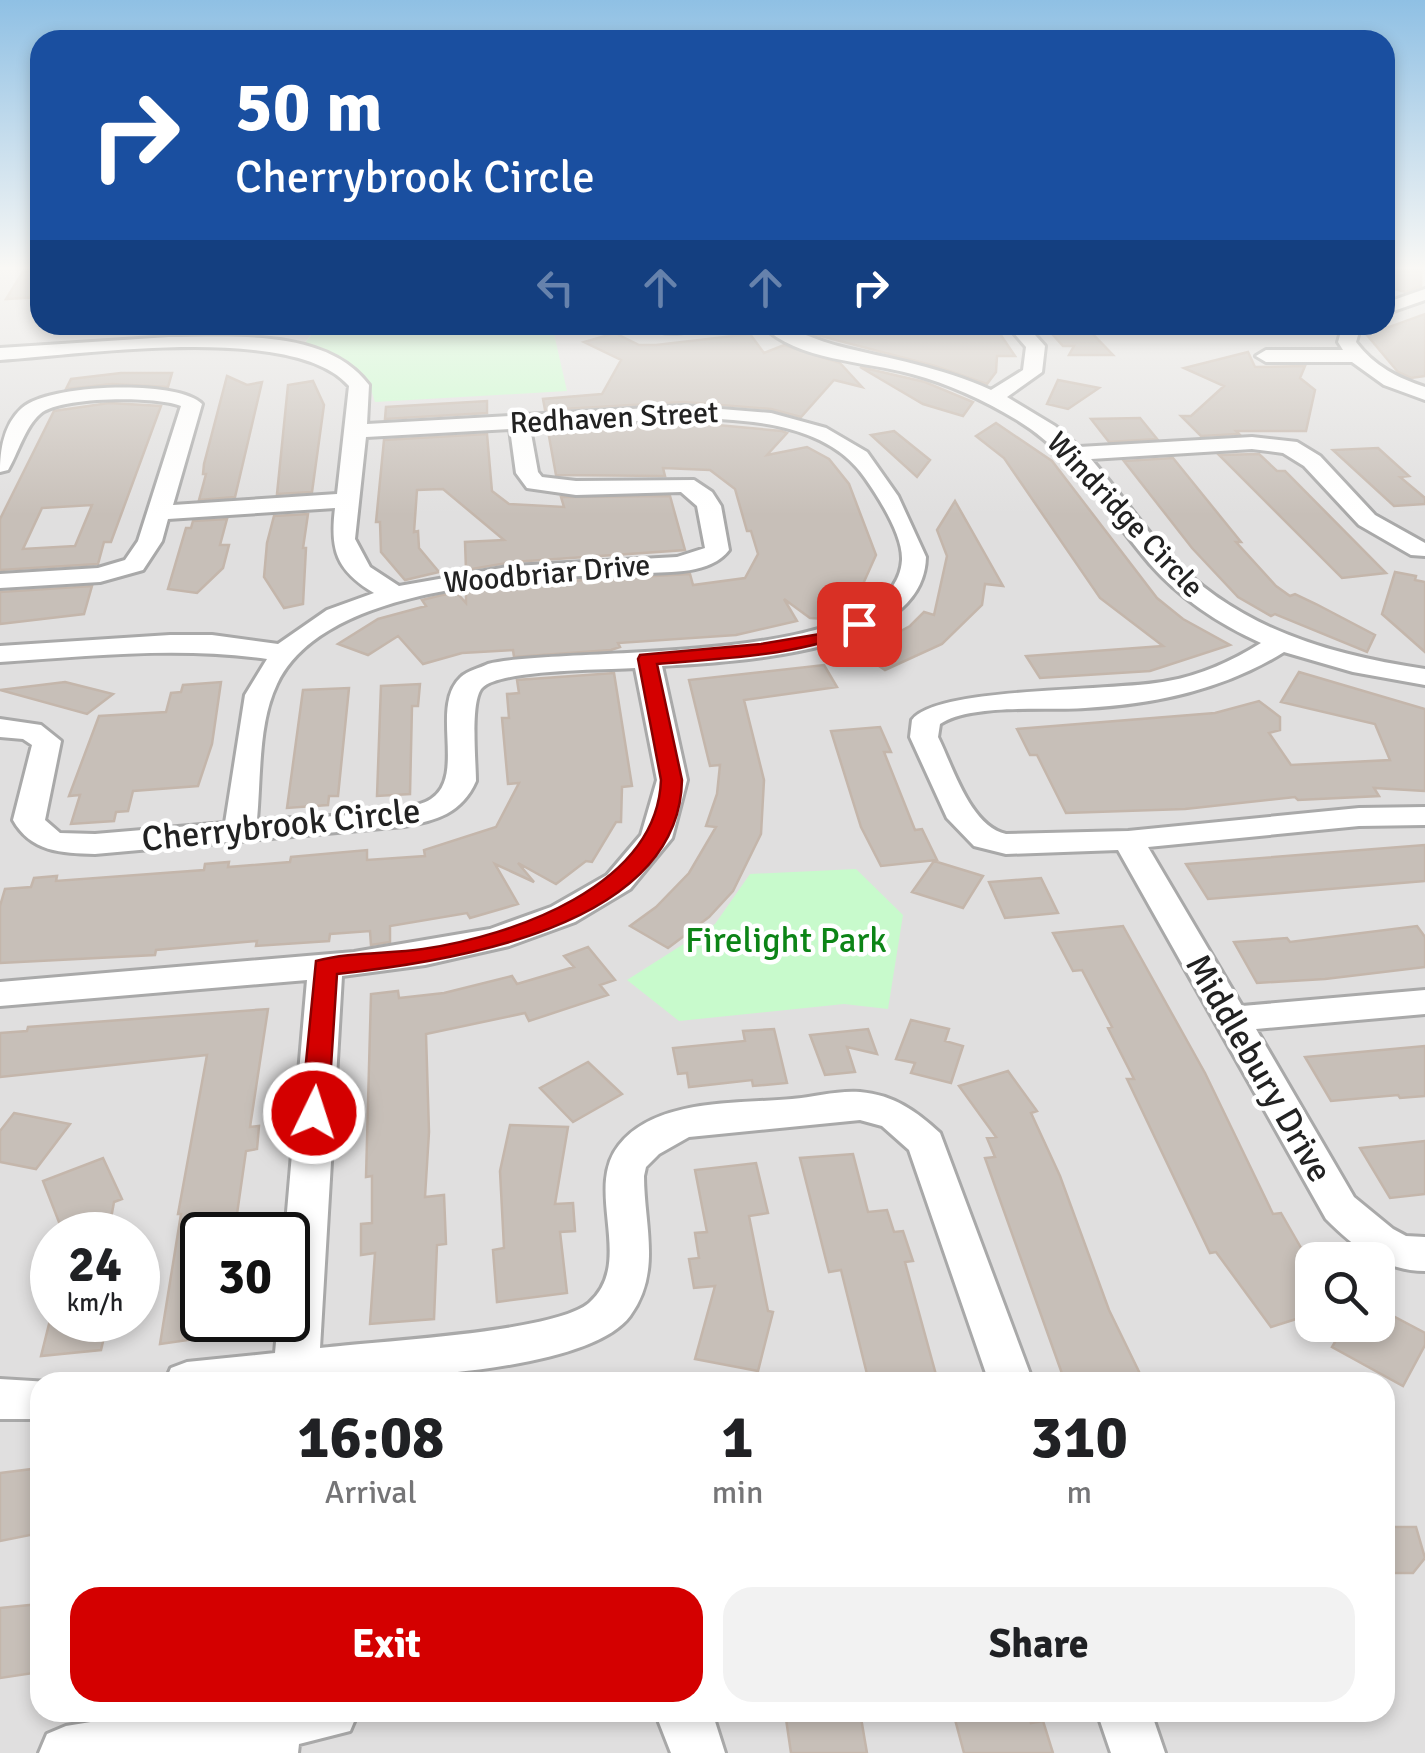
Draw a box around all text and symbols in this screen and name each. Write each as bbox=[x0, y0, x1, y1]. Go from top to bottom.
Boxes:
text: 50 m bbox=[235, 64, 383, 150]
icon: right bbox=[70, 70, 200, 200]
text: Cherrybrook Circle bbox=[235, 150, 595, 205]
icon: left bbox=[528, 260, 583, 315]
icon: ahead bbox=[633, 260, 688, 315]
icon: ahead bbox=[738, 260, 793, 315]
icon: right bbox=[843, 260, 898, 315]
street label: Redhaven Street bbox=[509, 394, 719, 442]
street label: Windridge Circle bbox=[1039, 424, 1211, 606]
street label: Woodbriar Drive bbox=[442, 547, 652, 601]
pin bbox=[817, 582, 902, 667]
icon: arrive bbox=[832, 597, 887, 652]
street label: Cherrybrook Circle bbox=[140, 789, 422, 861]
park label: Firelight Park bbox=[685, 919, 887, 962]
street label: Middlebury Drive bbox=[1176, 946, 1342, 1190]
position arrow bbox=[262, 1061, 366, 1165]
speed limit sign: 30 bbox=[180, 1212, 310, 1342]
text: 24 bbox=[68, 1234, 122, 1296]
map controls bbox=[1295, 1242, 1395, 1342]
button: search bbox=[1295, 1242, 1395, 1342]
text: km/h bbox=[67, 1287, 123, 1318]
text: 16:08 bbox=[297, 1401, 445, 1475]
text: 1 bbox=[721, 1401, 754, 1475]
text: 310 bbox=[1031, 1401, 1128, 1475]
text: Arrival bbox=[325, 1473, 417, 1512]
text: min bbox=[712, 1473, 763, 1512]
text: m bbox=[1066, 1473, 1092, 1512]
button: Exit bbox=[70, 1587, 703, 1702]
button: Share bbox=[723, 1587, 1355, 1702]

